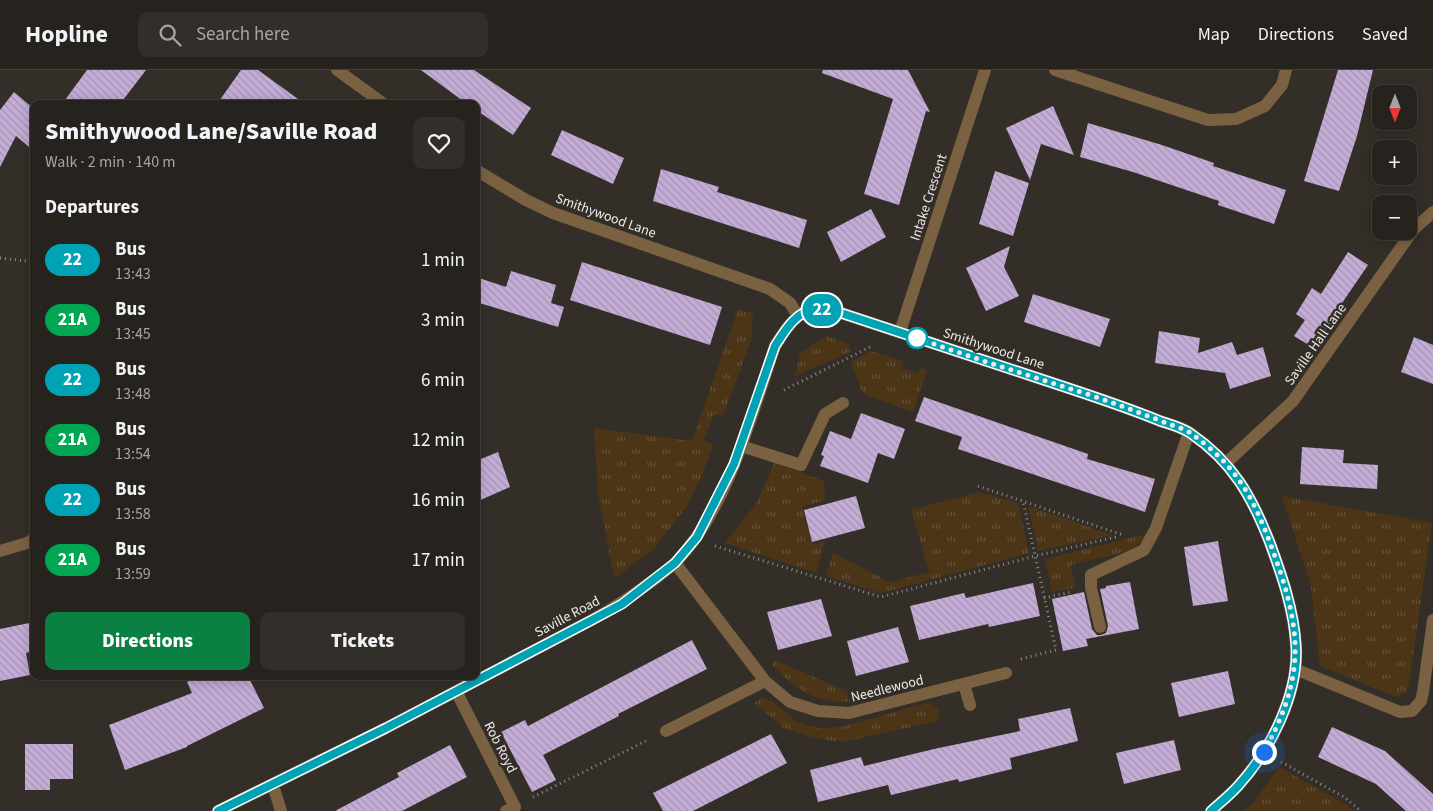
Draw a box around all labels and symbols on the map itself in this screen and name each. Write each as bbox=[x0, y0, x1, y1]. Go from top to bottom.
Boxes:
north arrow bbox=[1372, 85, 1418, 130]
street label: Intake Crescent bbox=[906, 151, 952, 243]
street label: Smithywood Lane bbox=[553, 188, 659, 243]
line badge: 22 bbox=[800, 294, 844, 326]
street label: Saville Hall Lane bbox=[1280, 299, 1352, 390]
street label: Smithywood Lane bbox=[940, 323, 1047, 375]
unlabelled marker bbox=[906, 327, 928, 349]
street label: Saville Road bbox=[531, 591, 604, 642]
street label: Needlewood bbox=[849, 670, 926, 708]
street label: Rob Royd bbox=[479, 718, 522, 777]
your location bbox=[1252, 740, 1277, 765]

